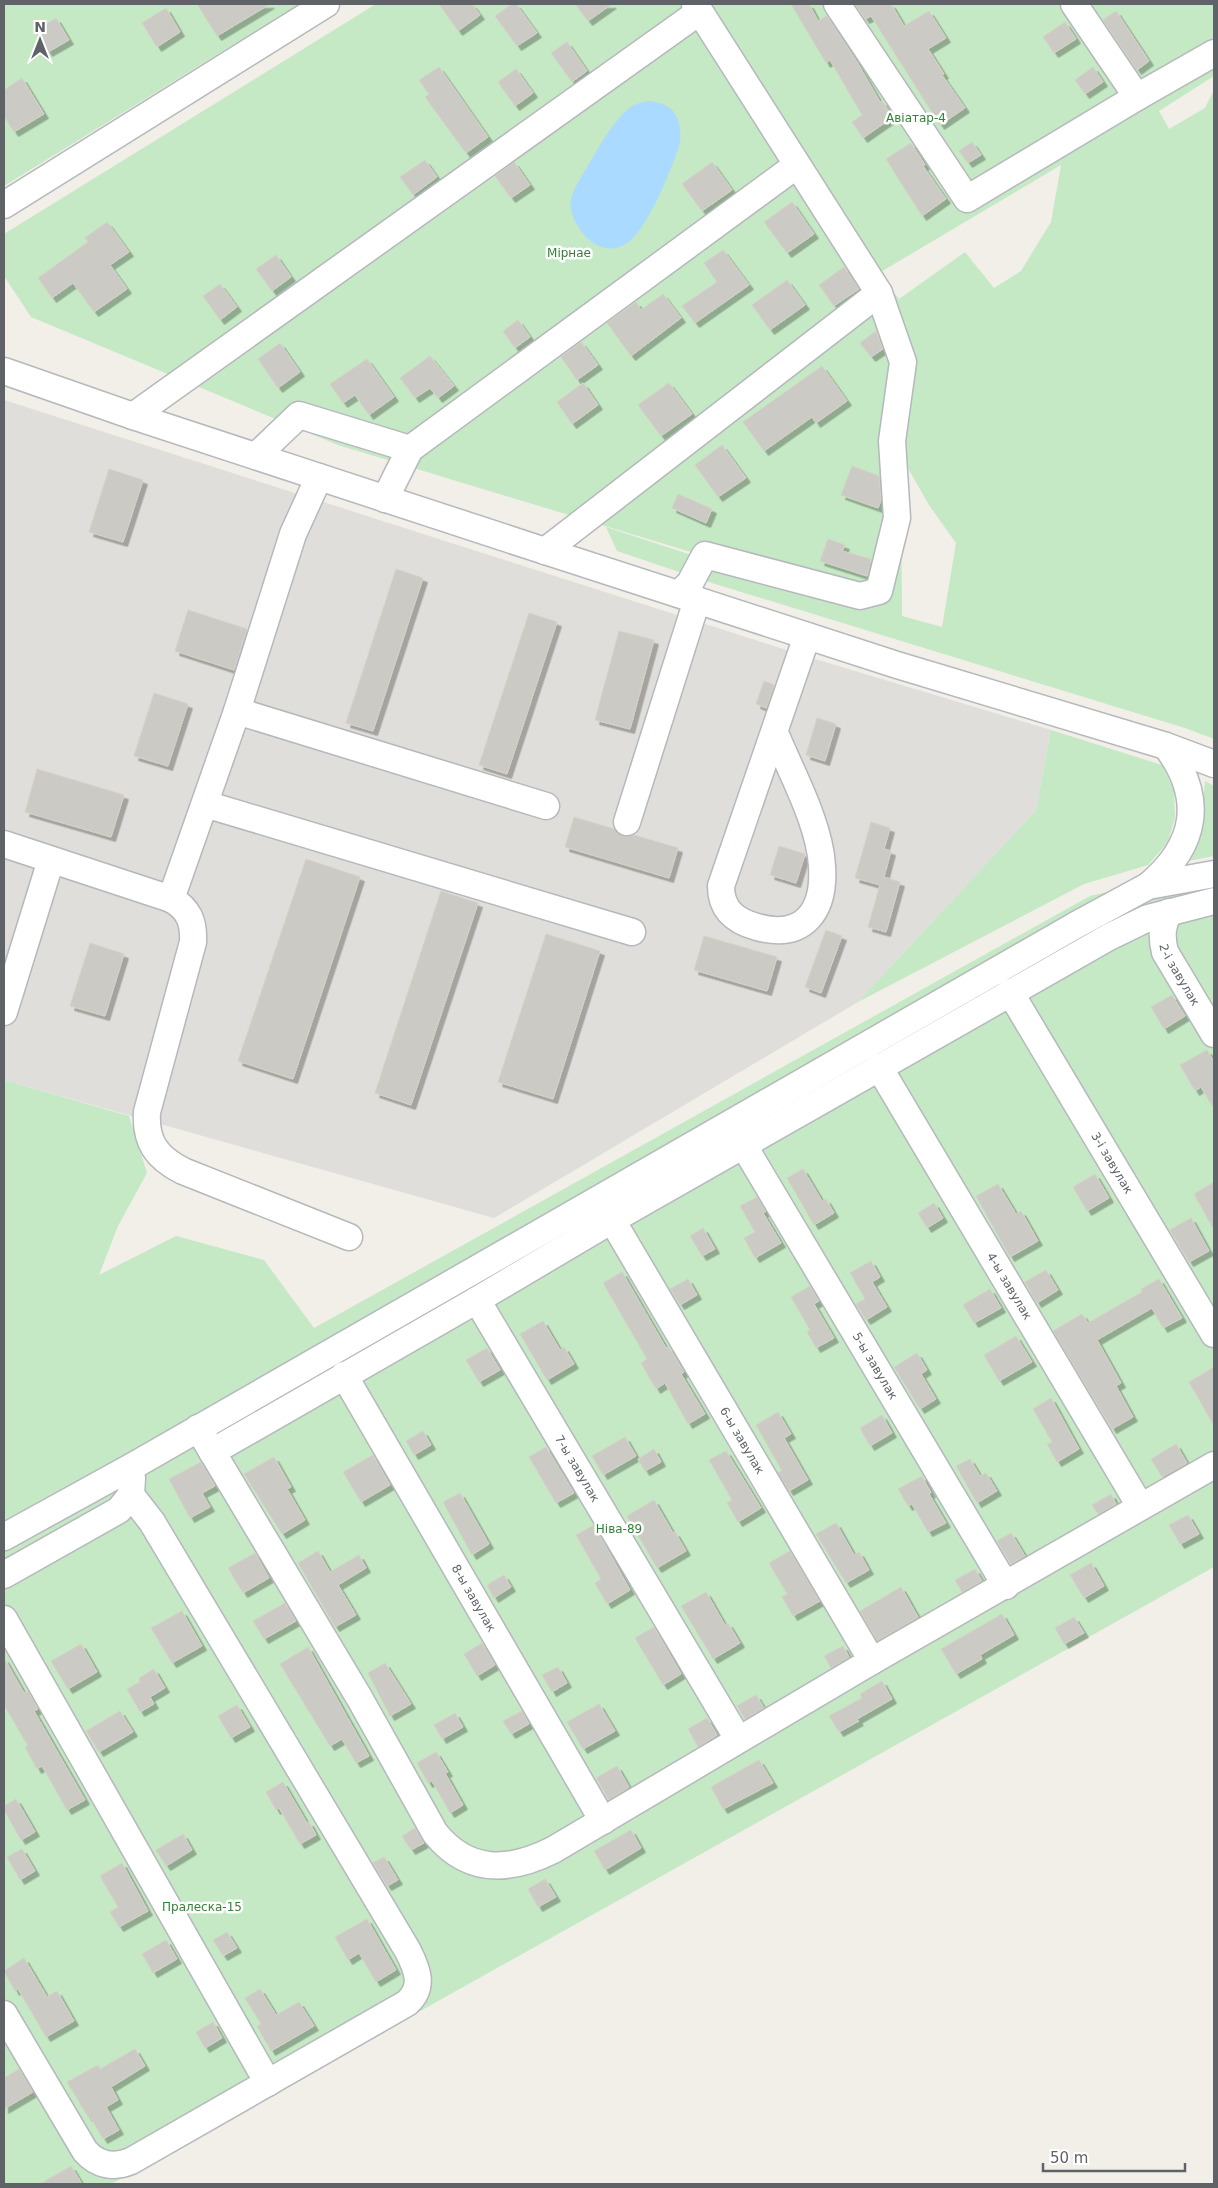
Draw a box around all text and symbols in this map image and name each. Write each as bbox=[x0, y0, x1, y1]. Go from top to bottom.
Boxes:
north arrow bbox=[15, 15, 65, 65]
text: N bbox=[34, 19, 46, 35]
park label: Авіатар-4 bbox=[886, 111, 946, 125]
park label: Мірнае bbox=[547, 246, 591, 260]
street label: 2-і завулак bbox=[1156, 943, 1203, 1008]
street label: 3-і завулак bbox=[1088, 1130, 1136, 1196]
street label: 4-ы завулак bbox=[984, 1250, 1035, 1322]
street label: 5-ы завулак bbox=[850, 1330, 900, 1402]
street label: 6-ы завулак bbox=[717, 1404, 767, 1477]
street label: 7-ы завулак bbox=[552, 1432, 602, 1505]
park label: Ніва-89 bbox=[596, 1522, 642, 1536]
street label: 8-ы завулак bbox=[449, 1562, 499, 1634]
park label: Пралеска-15 bbox=[162, 1900, 242, 1914]
scale bar bbox=[1043, 2140, 1186, 2172]
text: 50 m bbox=[1050, 2149, 1088, 2167]

